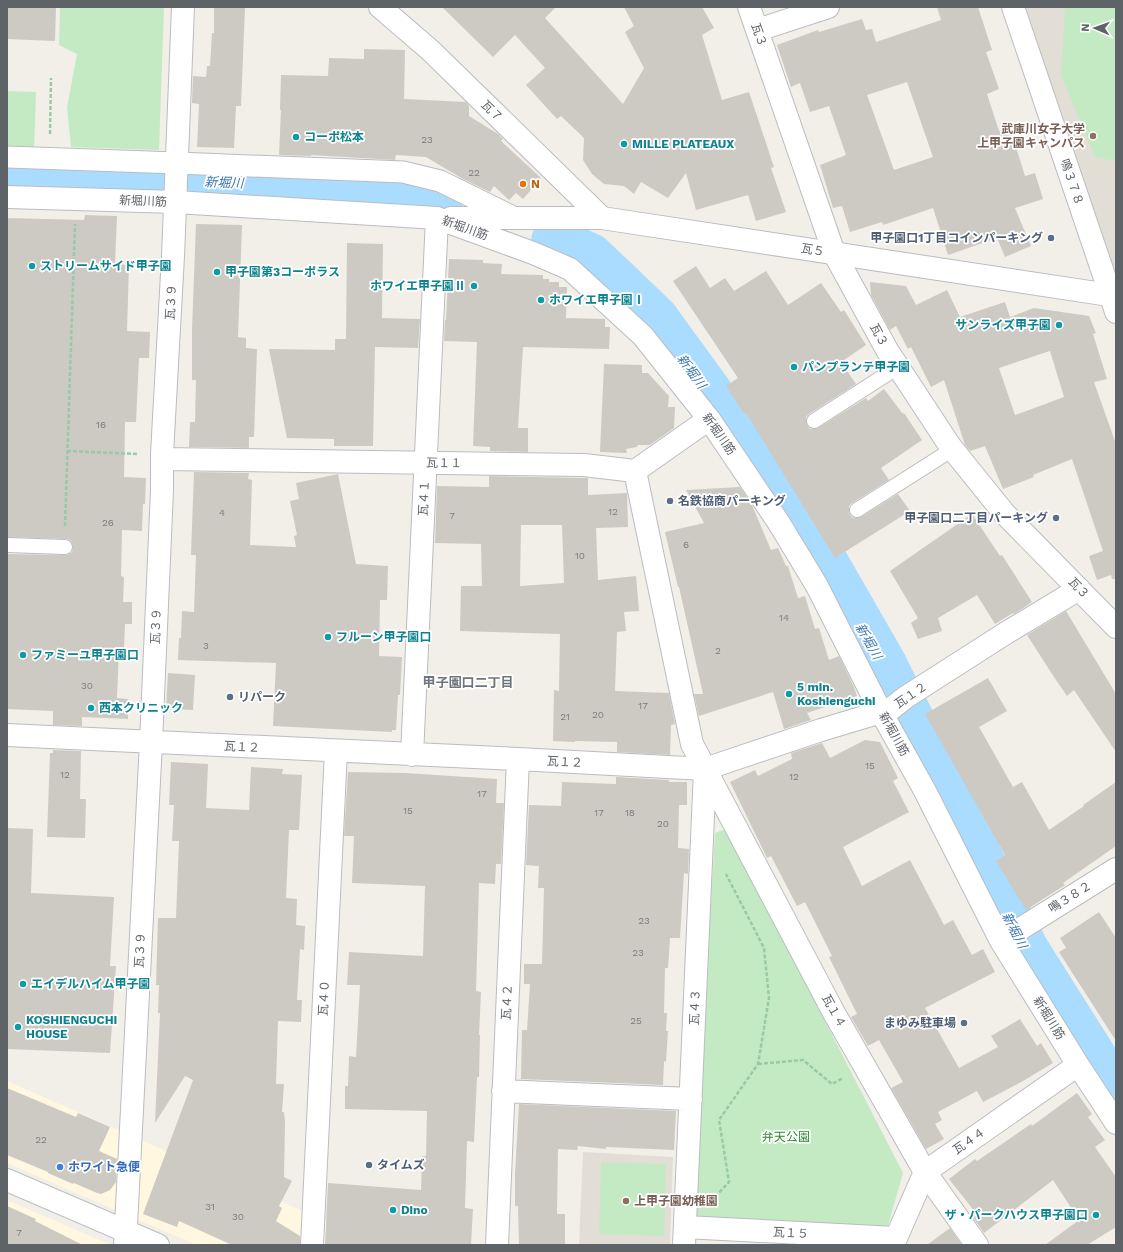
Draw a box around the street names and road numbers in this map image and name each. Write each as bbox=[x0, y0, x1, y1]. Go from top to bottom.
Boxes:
street label: 瓦３ bbox=[748, 21, 770, 49]
street label: 瓦７ bbox=[478, 98, 506, 124]
street label: 鳴３７８ bbox=[1058, 157, 1086, 207]
street label: 新堀川筋 bbox=[119, 193, 167, 209]
street label: 新堀川筋 bbox=[440, 213, 490, 243]
street label: 瓦５ bbox=[800, 241, 826, 259]
street label: 瓦３９ bbox=[163, 284, 179, 320]
street label: 瓦３ bbox=[867, 321, 891, 349]
street label: 新堀川筋 bbox=[699, 410, 739, 458]
street label: 瓦１１ bbox=[426, 456, 462, 470]
street label: 瓦４１ bbox=[416, 480, 432, 516]
street label: 瓦３ bbox=[1066, 574, 1092, 602]
street label: 瓦３９ bbox=[148, 608, 164, 644]
street label: 瓦１２ bbox=[892, 679, 930, 711]
street label: 新堀川筋 bbox=[876, 710, 912, 758]
street label: 瓦１２ bbox=[224, 739, 260, 755]
street label: 瓦１２ bbox=[547, 754, 583, 770]
street label: 鳴３８２ bbox=[1046, 878, 1094, 916]
street label: 瓦３９ bbox=[132, 932, 148, 968]
street label: 瓦４０ bbox=[316, 980, 332, 1016]
street label: 瓦４２ bbox=[499, 984, 515, 1020]
street label: 瓦４３ bbox=[687, 989, 703, 1025]
street label: 瓦１４ bbox=[819, 992, 849, 1030]
street label: 新堀川筋 bbox=[1030, 994, 1068, 1042]
street label: 瓦４４ bbox=[950, 1125, 988, 1157]
street label: 瓦１５ bbox=[773, 1225, 809, 1241]

